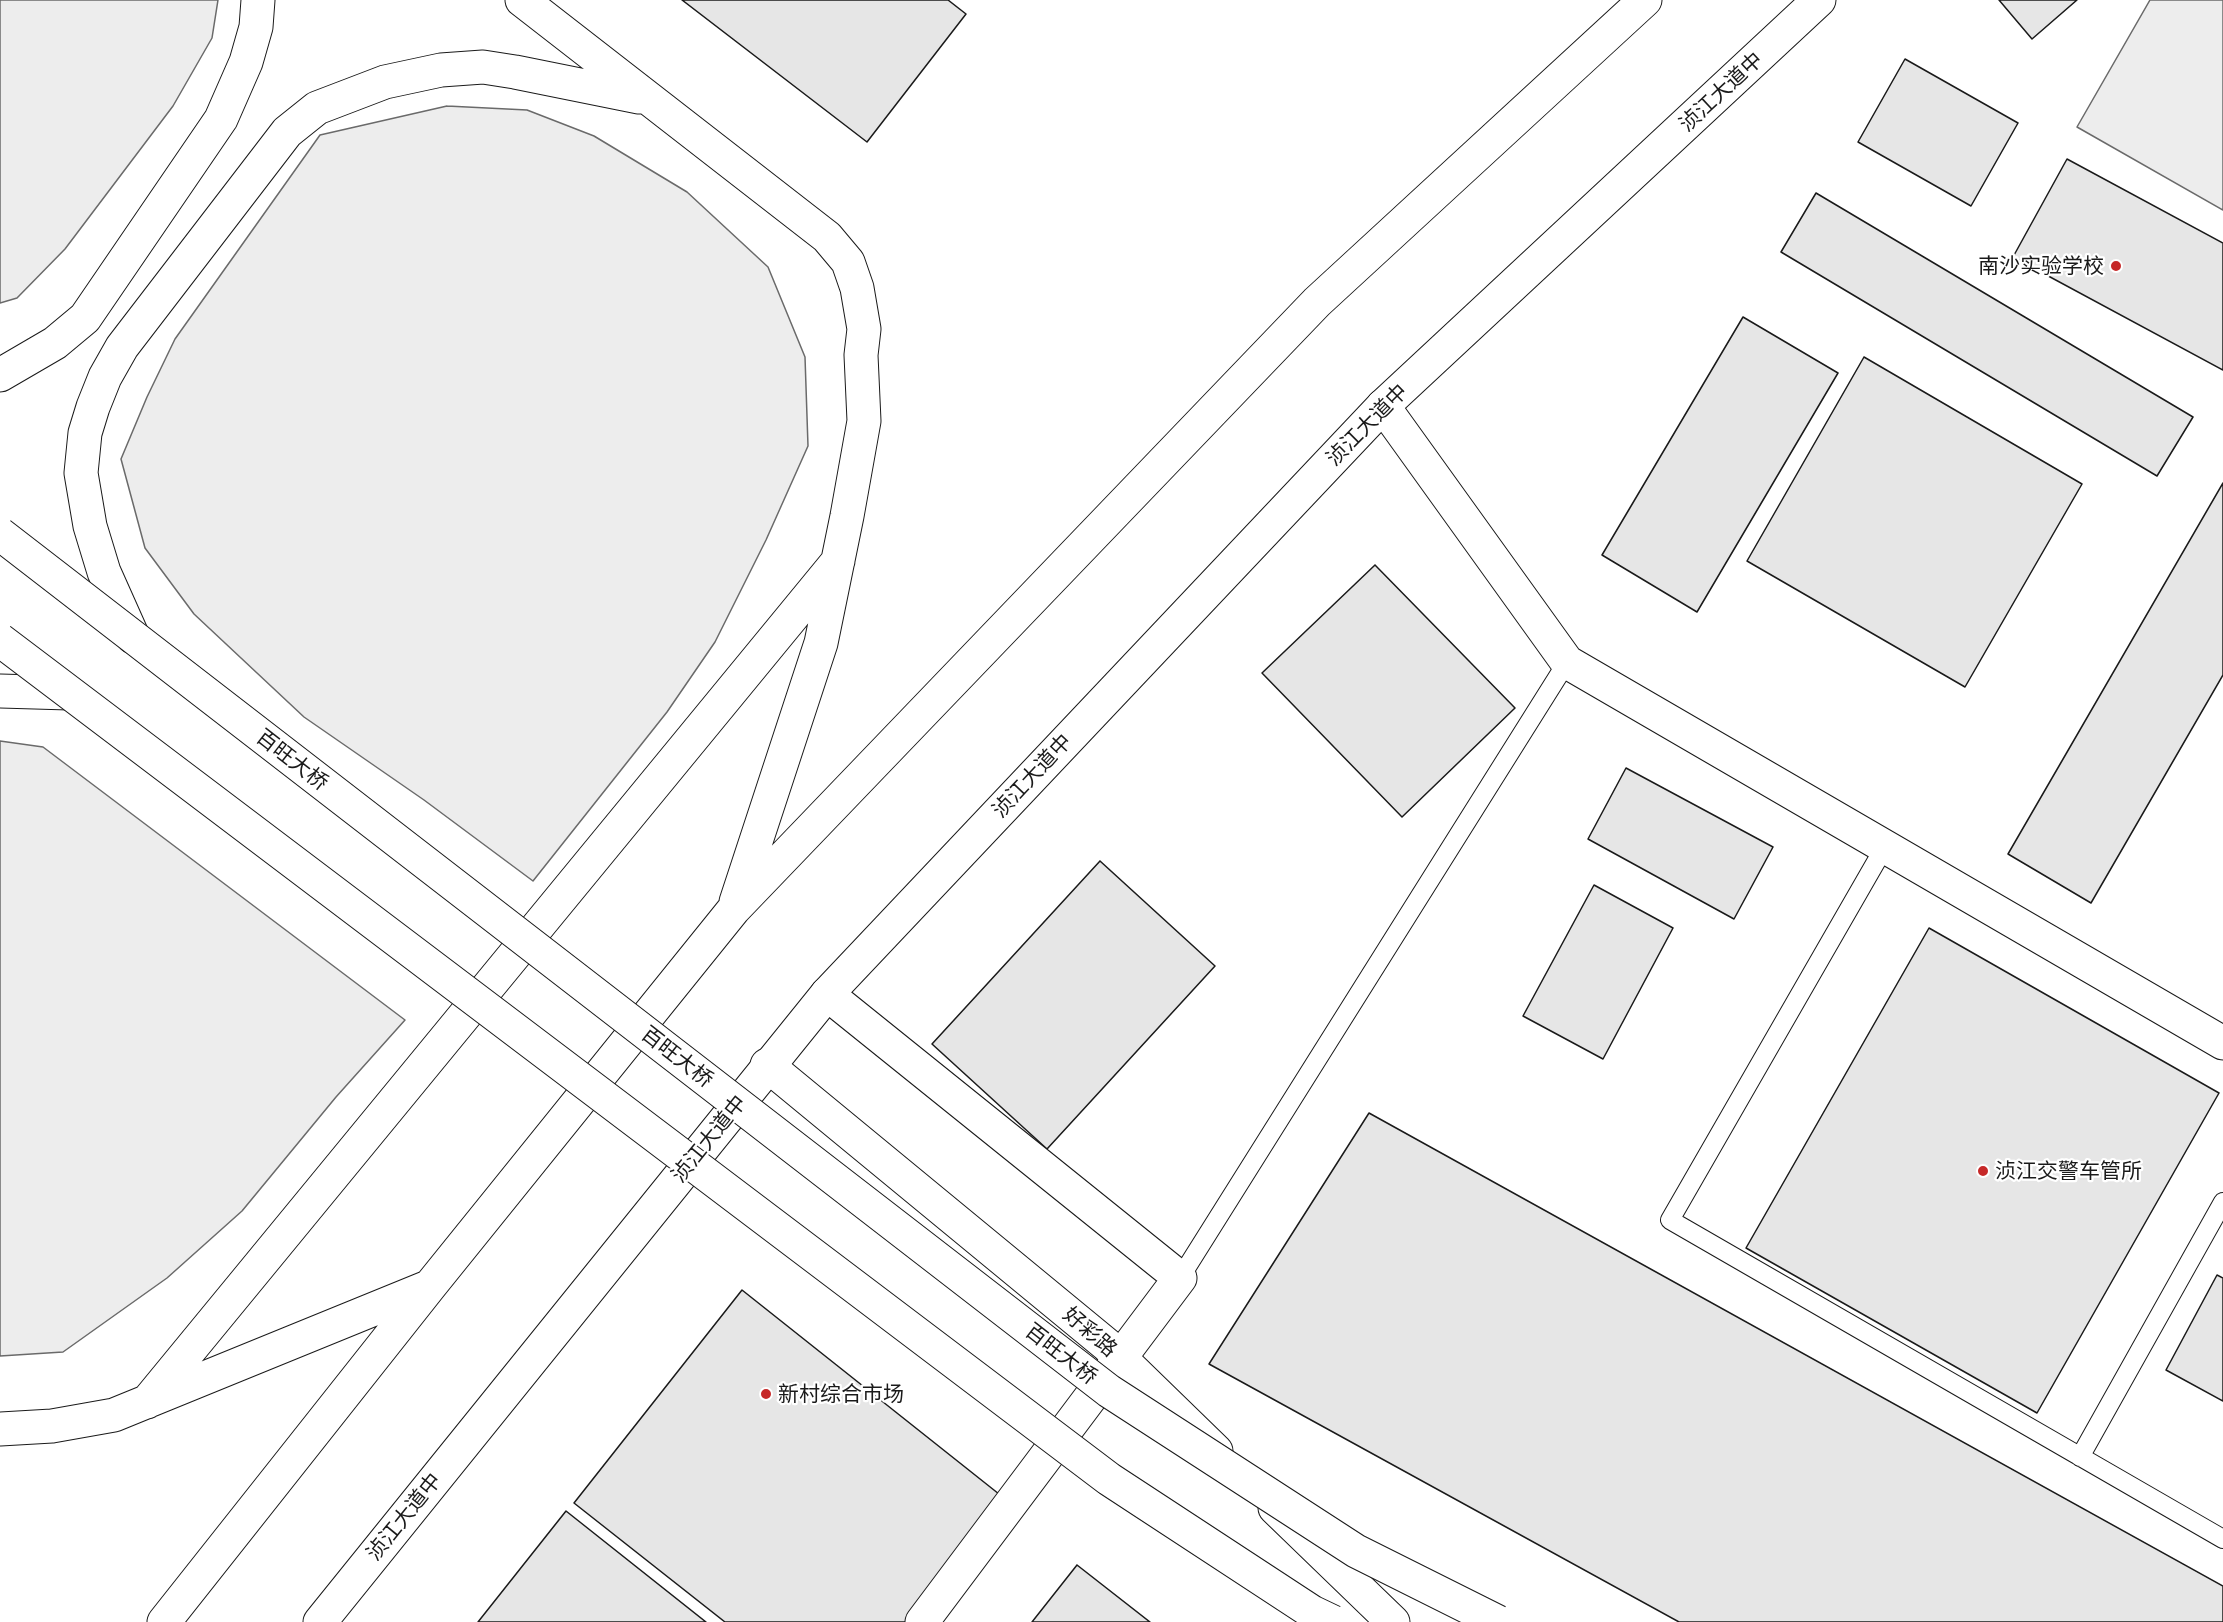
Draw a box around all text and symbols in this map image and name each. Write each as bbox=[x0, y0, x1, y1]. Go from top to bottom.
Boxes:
street label: 浈江大道中 bbox=[1674, 47, 1768, 137]
place label: 南沙实验学校 bbox=[1978, 253, 2104, 279]
marker: 南沙实验学校 bbox=[2109, 259, 2123, 273]
street label: 浈江大道中 bbox=[1321, 379, 1413, 471]
street label: 百旺大桥 bbox=[251, 724, 333, 796]
street label: 浈江大道中 bbox=[987, 729, 1077, 823]
street label: 百旺大桥 bbox=[636, 1021, 718, 1093]
street label: 浈江大道中 bbox=[666, 1090, 752, 1188]
place label: 浈江交警车管所 bbox=[1995, 1158, 2142, 1184]
marker: 浈江交警车管所 bbox=[1976, 1164, 1990, 1178]
street label: 好彩路 bbox=[1058, 1302, 1122, 1362]
street label: 百旺大桥 bbox=[1020, 1318, 1102, 1390]
place label: 新村综合市场 bbox=[778, 1381, 904, 1407]
marker: 新村综合市场 bbox=[759, 1387, 773, 1401]
street label: 浈江大道中 bbox=[361, 1468, 447, 1566]

